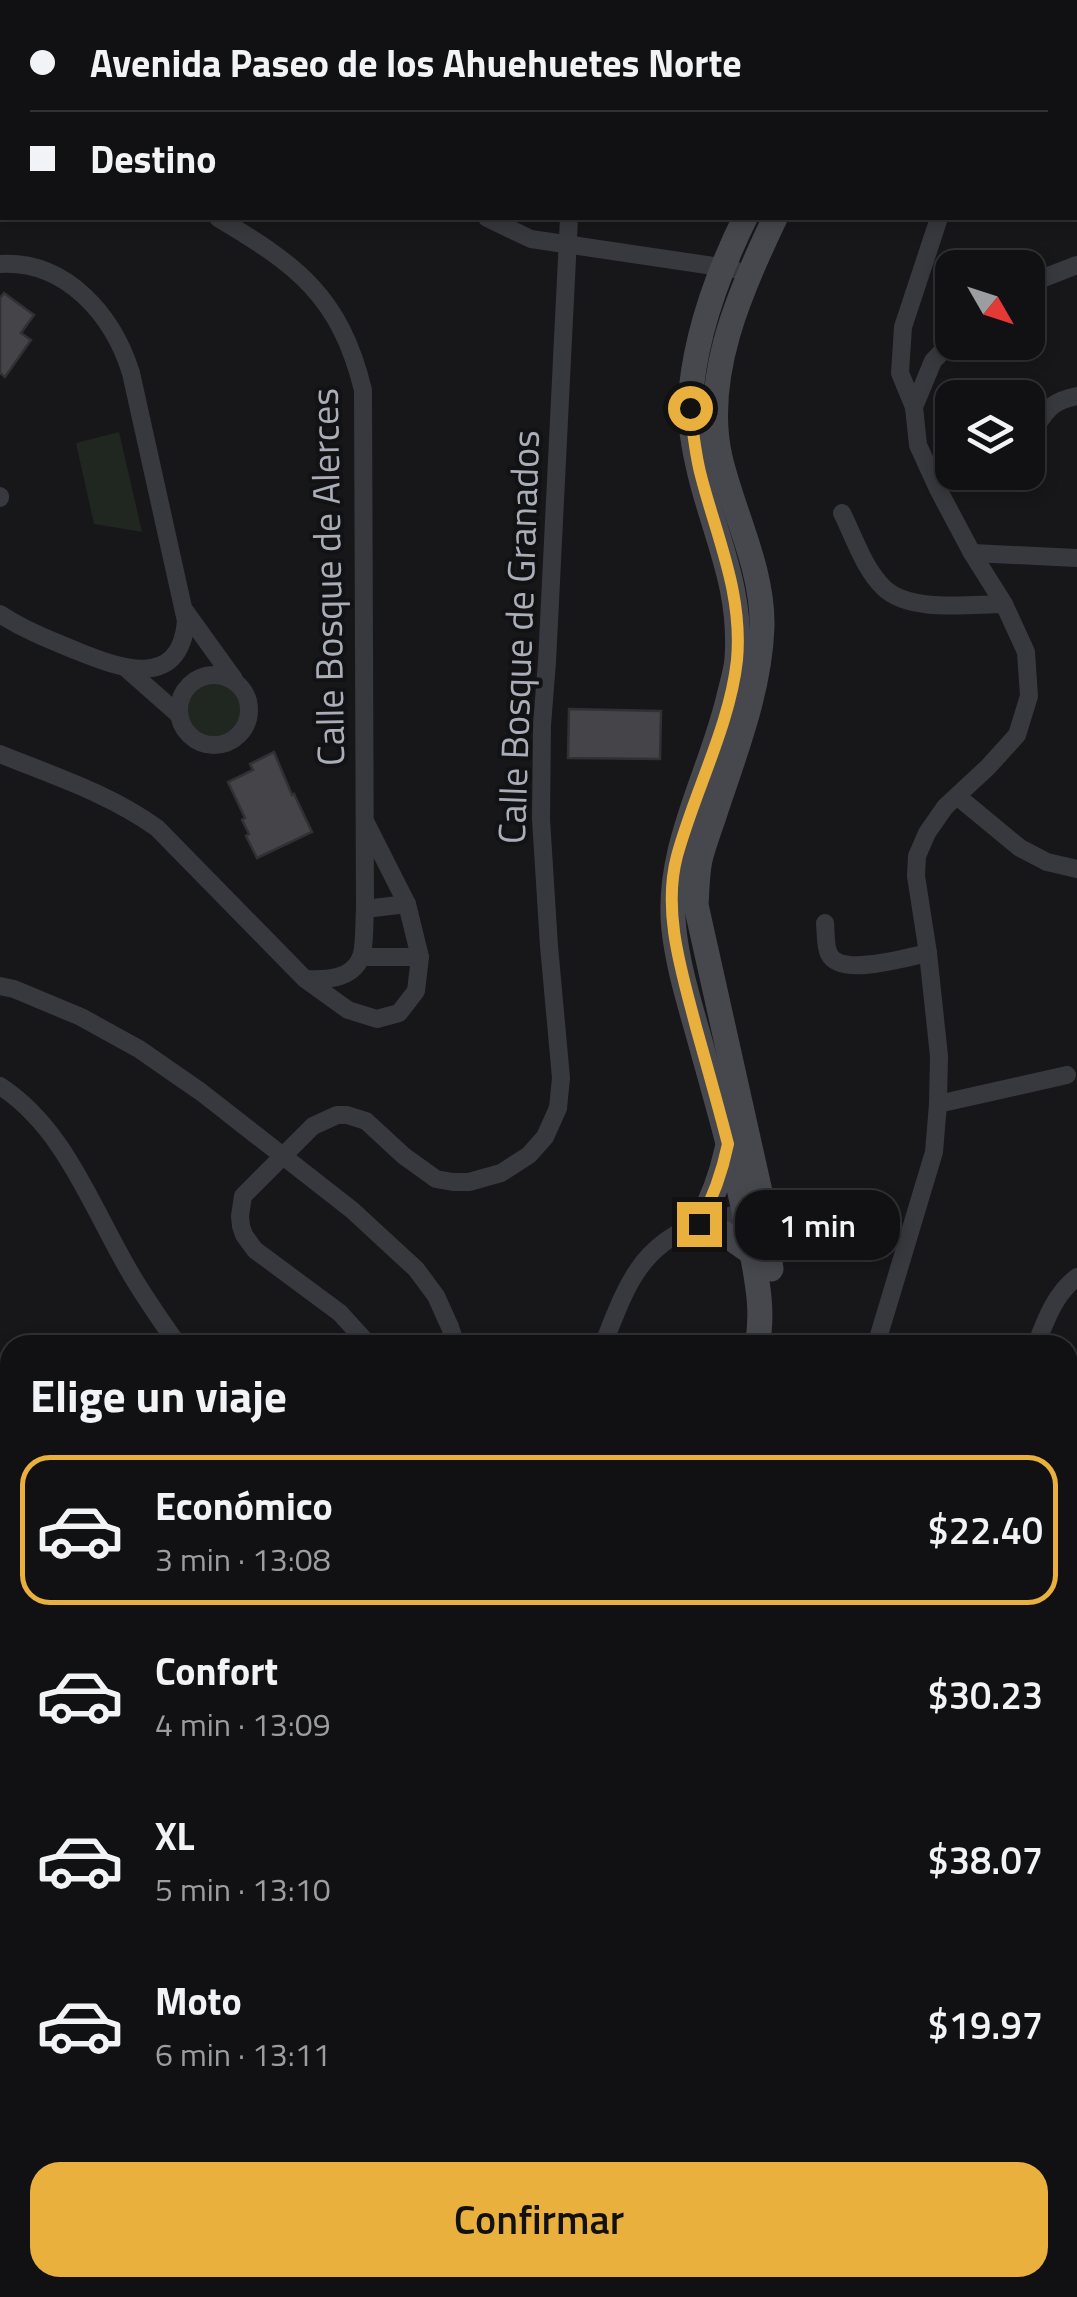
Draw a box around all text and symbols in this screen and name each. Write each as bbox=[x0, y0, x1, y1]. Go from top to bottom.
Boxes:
text: Avenida Paseo de los Ahuehuetes Norte bbox=[90, 34, 742, 92]
text: Destino bbox=[90, 130, 216, 188]
north arrow bbox=[935, 250, 1045, 360]
map controls bbox=[935, 250, 1045, 490]
button: layers bbox=[935, 380, 1045, 490]
route start bbox=[668, 386, 713, 431]
street label: Calle Bosque de Alerces bbox=[295, 388, 359, 766]
street label: Calle Bosque de Granados bbox=[482, 429, 554, 845]
callout: 1 min bbox=[734, 1189, 899, 1259]
text: 1 min bbox=[779, 1201, 856, 1249]
route end bbox=[677, 1202, 722, 1247]
text: Elige un viaje bbox=[30, 1361, 287, 1429]
text: Económico bbox=[155, 1477, 333, 1535]
icon: car bbox=[35, 1485, 125, 1575]
text: $22.40 bbox=[928, 1501, 1043, 1559]
text: 3 min · 13:08 bbox=[155, 1535, 331, 1583]
text: Confort bbox=[155, 1642, 278, 1700]
icon: car bbox=[35, 1650, 125, 1740]
text: $30.23 bbox=[928, 1666, 1043, 1724]
text: 4 min · 13:09 bbox=[155, 1700, 331, 1748]
text: XL bbox=[155, 1807, 195, 1865]
icon: car bbox=[35, 1815, 125, 1905]
text: $38.07 bbox=[928, 1831, 1043, 1889]
text: 5 min · 13:10 bbox=[155, 1865, 331, 1913]
text: Moto bbox=[155, 1972, 242, 2030]
icon: car bbox=[35, 1980, 125, 2070]
text: $19.97 bbox=[928, 1996, 1043, 2054]
text: 6 min · 13:11 bbox=[155, 2030, 331, 2078]
button: Confirmar bbox=[30, 2162, 1048, 2277]

